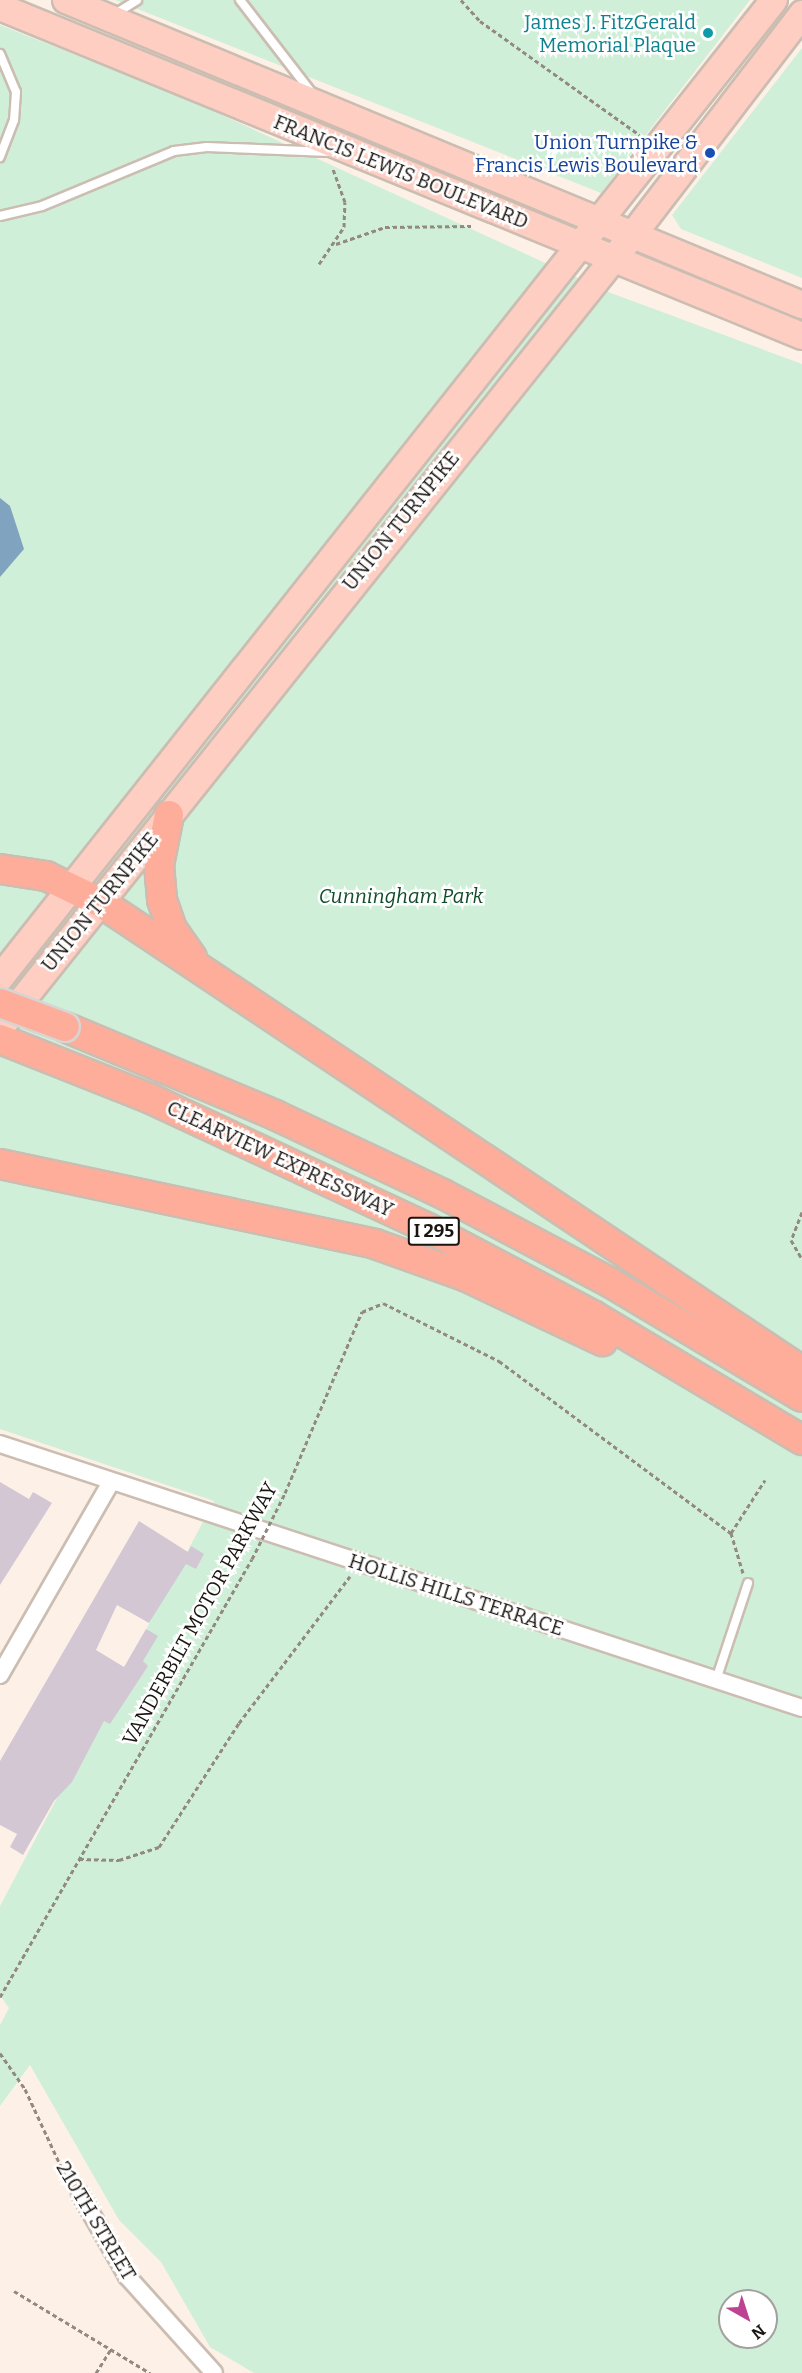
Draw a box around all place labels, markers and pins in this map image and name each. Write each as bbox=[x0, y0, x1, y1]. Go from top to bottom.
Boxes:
place label: James J. FitzGerald Memorial Plaque bbox=[524, 10, 696, 57]
marker: James J. FitzGerald Memorial Plaque bbox=[701, 26, 715, 40]
place label: Union Turnpike & Francis Lewis Boulevard bbox=[475, 130, 698, 177]
marker: Union Turnpike & Francis Lewis Boulevard bbox=[703, 146, 717, 160]

